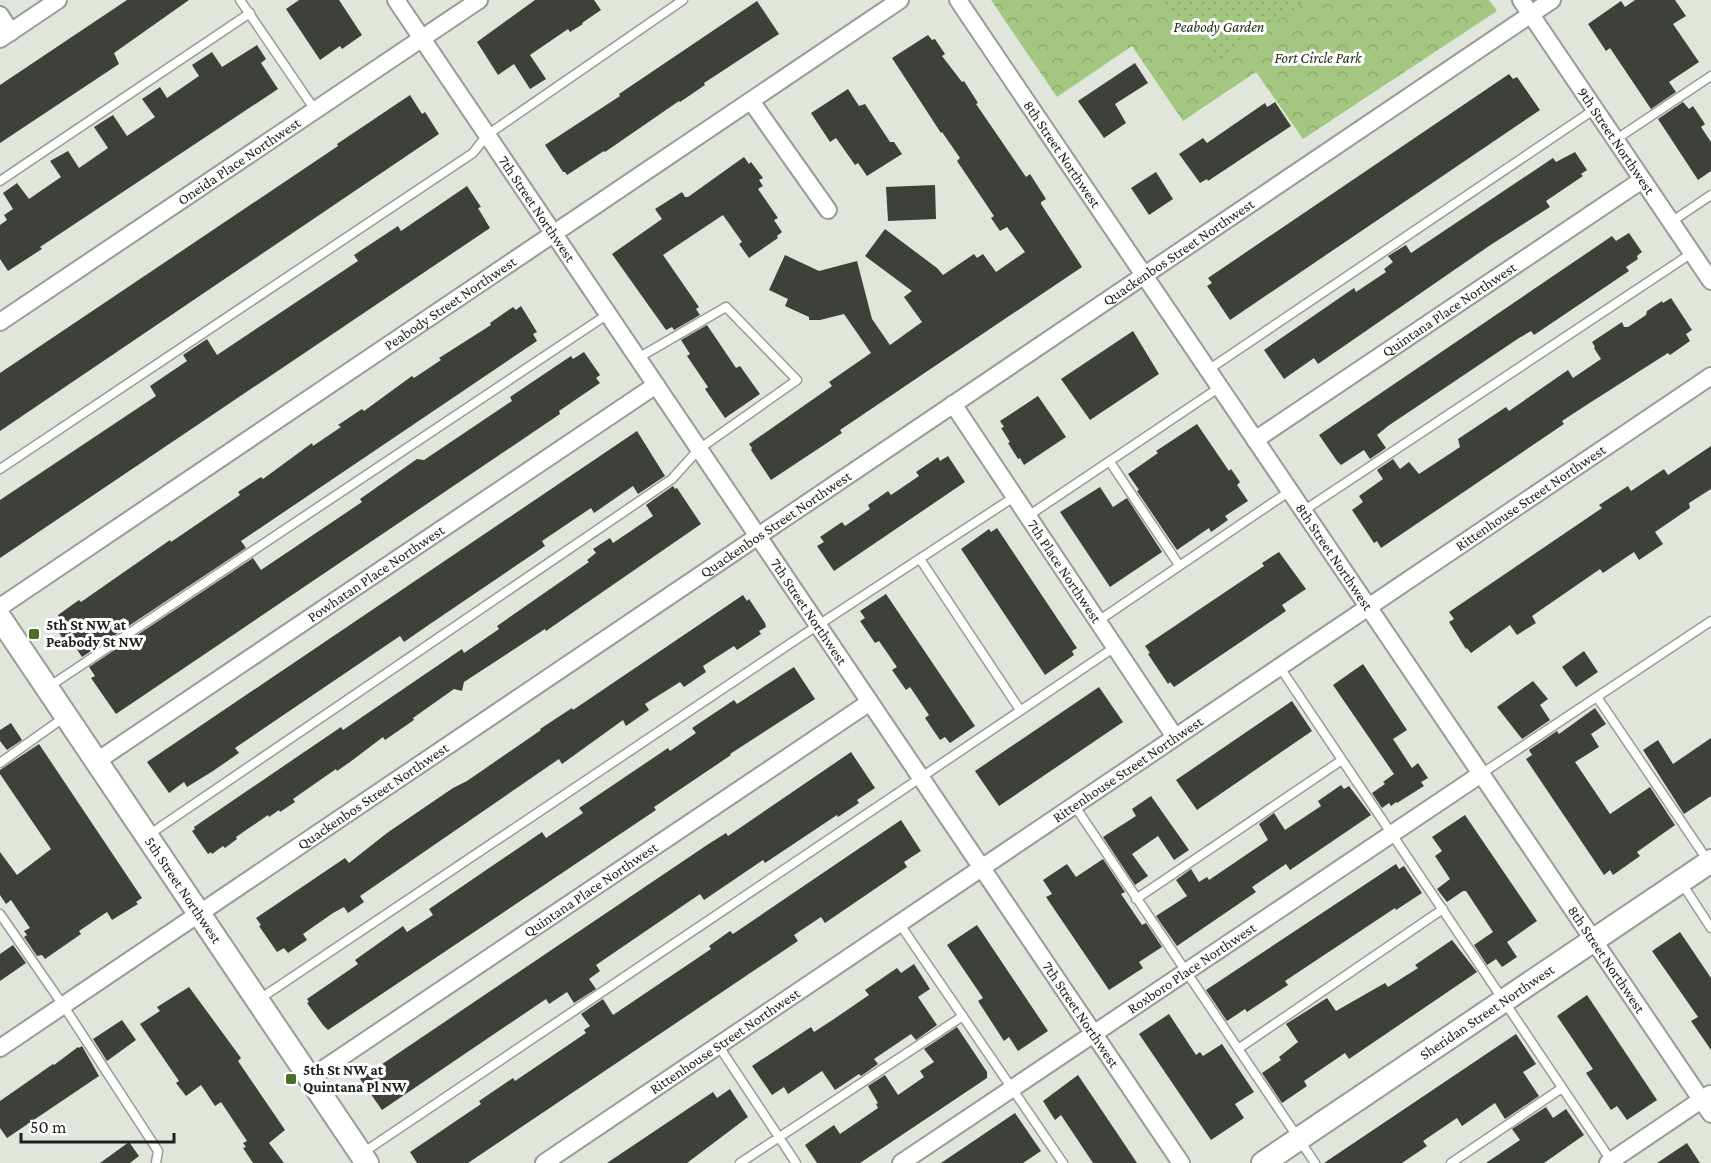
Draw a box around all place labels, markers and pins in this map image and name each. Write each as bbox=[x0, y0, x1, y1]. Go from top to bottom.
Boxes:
place label: 5th St NW at Peabody St NW bbox=[46, 617, 144, 650]
marker: 5th St NW at Peabody St NW bbox=[27, 627, 41, 641]
place label: 5th St NW at Quintana Pl NW bbox=[303, 1062, 407, 1095]
marker: 5th St NW at Quintana Pl NW bbox=[284, 1072, 298, 1086]

